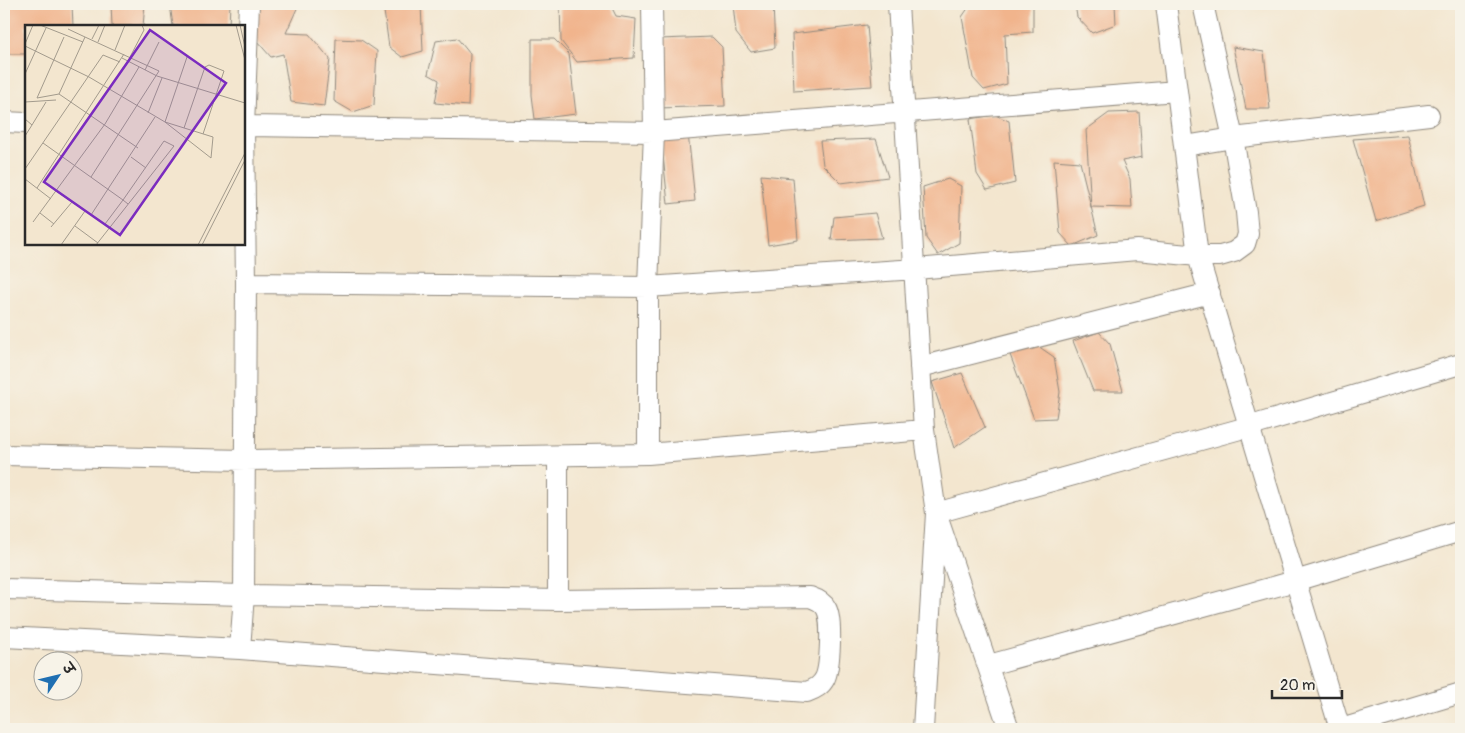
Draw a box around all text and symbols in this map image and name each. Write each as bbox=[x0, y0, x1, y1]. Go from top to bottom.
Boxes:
inset map bbox=[25, 25, 245, 245]
north arrow bbox=[32, 650, 82, 700]
text: उ bbox=[57, 658, 79, 679]
scale bar bbox=[1272, 668, 1342, 700]
text: 20 m bbox=[1280, 676, 1315, 695]

